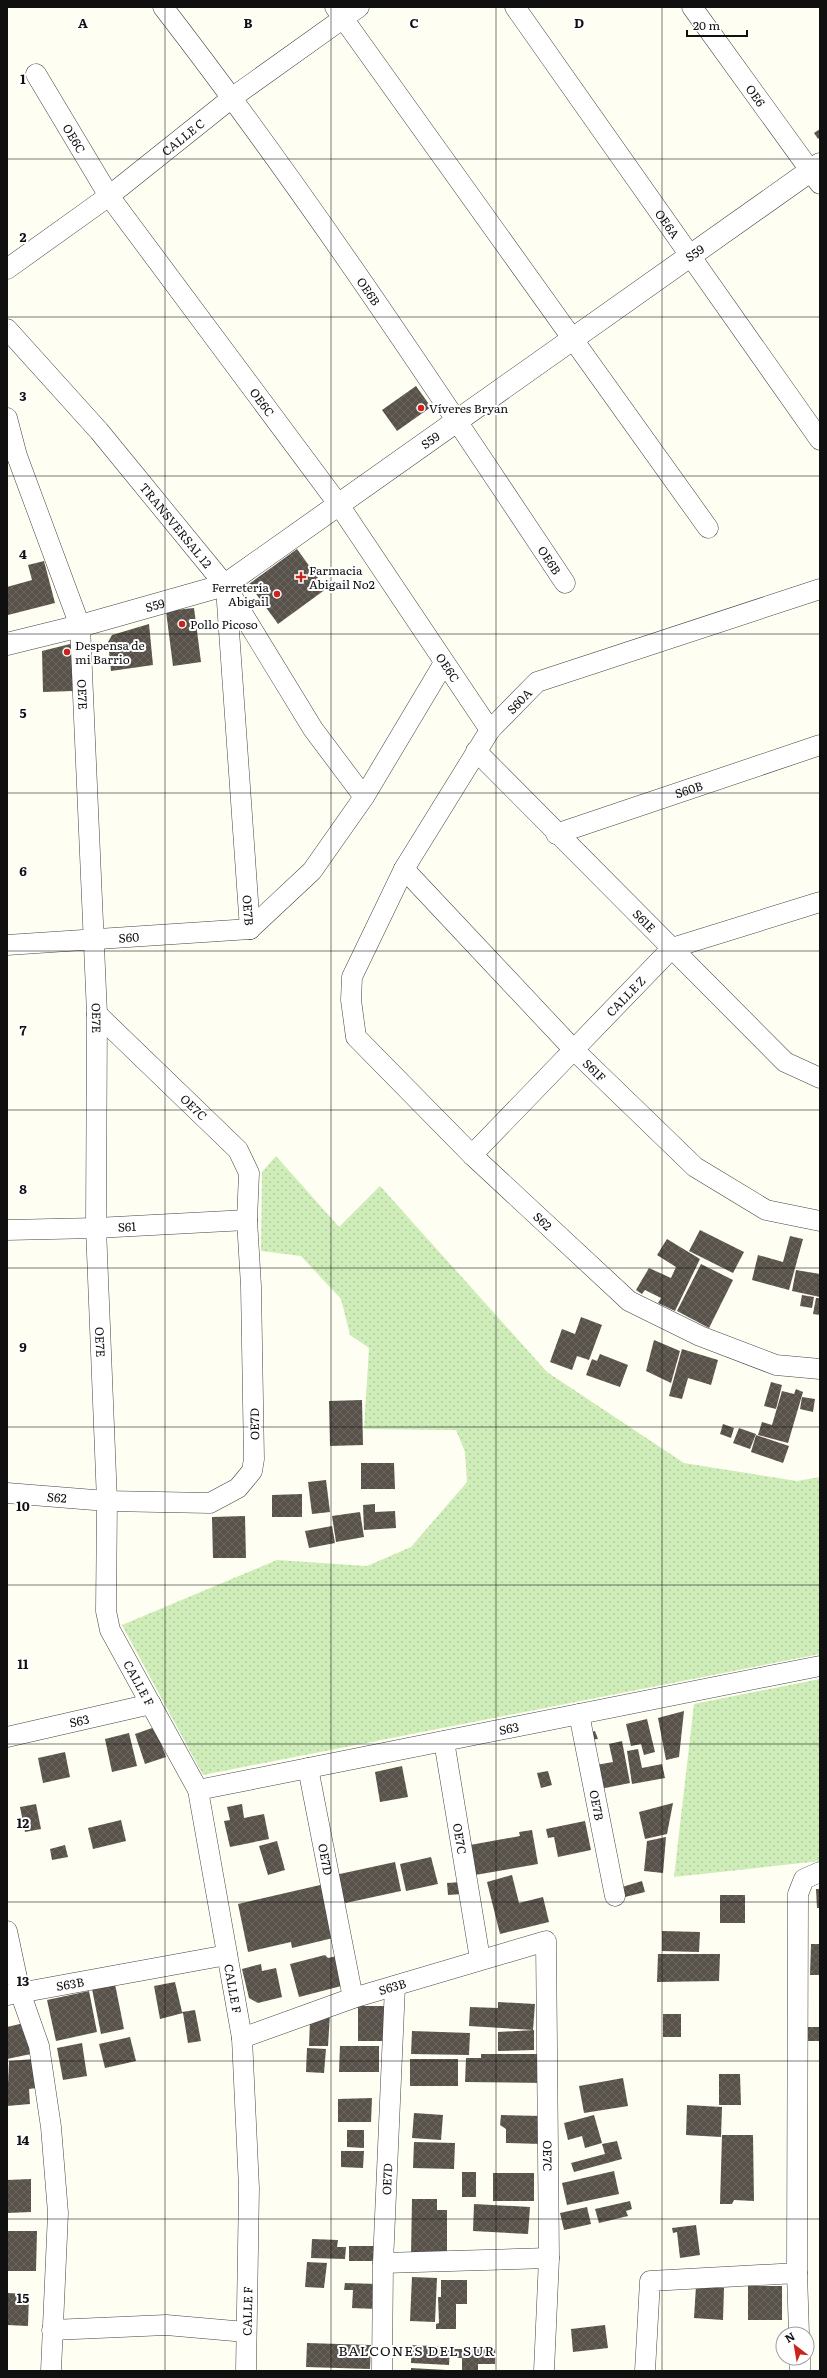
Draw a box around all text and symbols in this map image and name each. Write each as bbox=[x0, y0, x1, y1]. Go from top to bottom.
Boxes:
scale bar bbox=[687, 12, 747, 38]
text: A bbox=[78, 13, 88, 32]
text: B bbox=[244, 13, 253, 32]
text: C bbox=[409, 13, 419, 32]
text: D bbox=[574, 13, 584, 32]
text: 20 m bbox=[693, 16, 720, 34]
text: 1 bbox=[20, 69, 26, 88]
street label: OE6 bbox=[742, 81, 770, 110]
street label: CALLE C bbox=[157, 114, 208, 160]
street label: OE6C bbox=[59, 120, 90, 157]
street label: OE6A bbox=[651, 205, 684, 242]
text: 2 bbox=[20, 227, 27, 246]
street label: S59 bbox=[681, 240, 708, 266]
street label: OE6B bbox=[353, 273, 385, 309]
street label: OE6C bbox=[246, 384, 279, 420]
text: 3 bbox=[19, 386, 27, 405]
place label: Víveres Bryan bbox=[429, 399, 508, 417]
marker: Víveres Bryan bbox=[416, 403, 426, 413]
street label: S59 bbox=[417, 427, 443, 453]
street label: TRANSVERSAL 12 bbox=[136, 479, 216, 572]
street label: OE6B bbox=[534, 542, 566, 578]
text: 4 bbox=[19, 544, 27, 563]
place label: Farmacia Abigail No2 bbox=[309, 561, 375, 593]
marker: Farmacia Abigail No2 bbox=[296, 572, 306, 582]
place label: Ferretería Abigail bbox=[212, 578, 270, 610]
marker: Ferretería Abigail bbox=[272, 589, 282, 599]
street label: S59 bbox=[143, 594, 167, 616]
place label: Pollo Picoso bbox=[190, 615, 258, 633]
marker: Pollo Picoso bbox=[177, 619, 187, 629]
place label: Despensa de mi Barrio bbox=[75, 636, 145, 668]
marker: Despensa de mi Barrio bbox=[62, 647, 72, 657]
street label: OE6C bbox=[432, 649, 464, 686]
street label: OE7E bbox=[73, 679, 93, 710]
street label: S60A bbox=[502, 684, 536, 718]
text: 5 bbox=[19, 703, 27, 722]
street label: S60B bbox=[672, 776, 705, 802]
text: 6 bbox=[19, 861, 27, 880]
street label: OE7B bbox=[239, 894, 259, 926]
street label: S61E bbox=[629, 905, 660, 936]
street label: S60 bbox=[118, 927, 140, 947]
street label: CALLE Z bbox=[602, 972, 650, 1020]
street label: OE7E bbox=[88, 1002, 106, 1034]
text: 7 bbox=[19, 1020, 27, 1039]
street label: S61F bbox=[579, 1054, 610, 1085]
street label: OE7C bbox=[177, 1090, 211, 1124]
text: 8 bbox=[19, 1179, 27, 1198]
street label: S62 bbox=[530, 1208, 556, 1234]
street label: S61 bbox=[117, 1217, 137, 1236]
street label: OE7E bbox=[91, 1326, 110, 1358]
text: 9 bbox=[19, 1337, 27, 1356]
street label: OE7D bbox=[245, 1408, 263, 1440]
street label: S62 bbox=[46, 1487, 67, 1507]
text: 10 bbox=[16, 1496, 30, 1515]
text: 11 bbox=[18, 1654, 29, 1673]
street label: CALLE F bbox=[119, 1657, 159, 1709]
street label: S63 bbox=[67, 1709, 91, 1731]
street label: S63 bbox=[497, 1717, 521, 1739]
street label: OE7B bbox=[585, 1788, 609, 1822]
text: 12 bbox=[17, 1813, 29, 1832]
street label: OE7C bbox=[449, 1822, 472, 1856]
street label: OE7D bbox=[314, 1842, 338, 1877]
street label: CALLE F bbox=[220, 1963, 246, 2015]
text: 13 bbox=[17, 1971, 29, 1990]
street label: S63B bbox=[55, 1972, 85, 1995]
street label: S63B bbox=[376, 1974, 408, 1999]
text: 14 bbox=[17, 2130, 30, 2149]
street label: OE7C bbox=[539, 2140, 557, 2171]
street label: OE7D bbox=[377, 2163, 396, 2195]
street label: CALLE F bbox=[238, 2286, 256, 2336]
text: 15 bbox=[17, 2288, 29, 2307]
north arrow bbox=[775, 2326, 815, 2366]
text: N bbox=[781, 2327, 797, 2346]
district label: BALCONES DEL SUR bbox=[338, 2340, 496, 2360]

